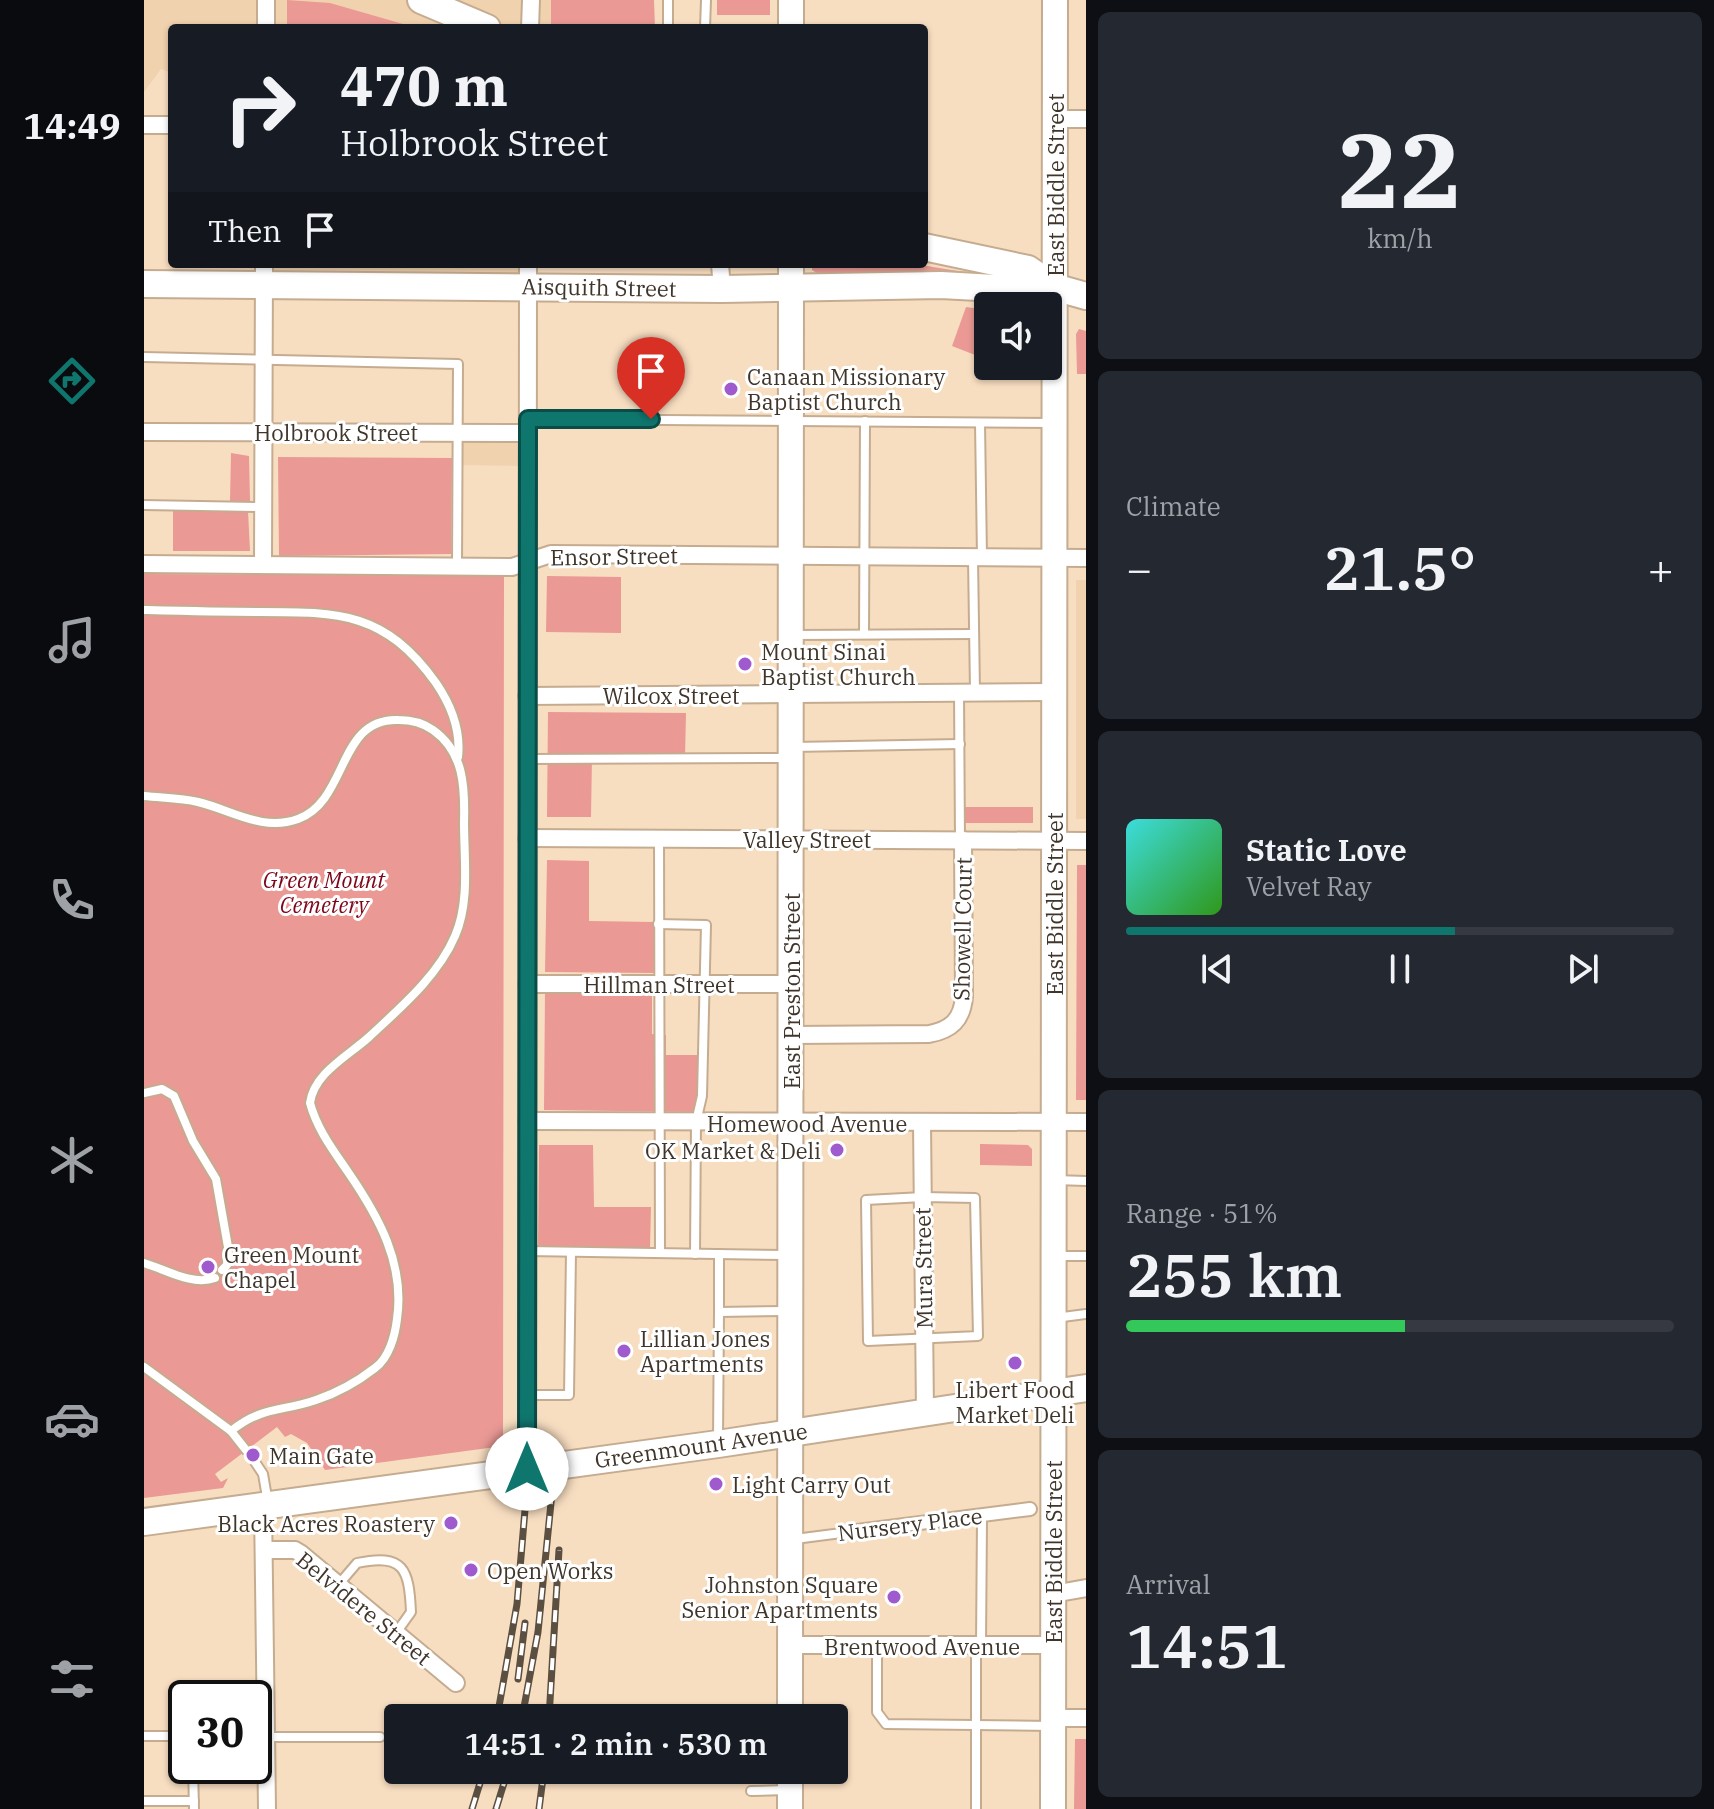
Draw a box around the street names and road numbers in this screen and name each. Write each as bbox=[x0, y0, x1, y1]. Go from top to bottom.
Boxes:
street label: East Biddle Street bbox=[1041, 93, 1070, 277]
street label: Aisquith Street bbox=[521, 271, 677, 303]
street label: Holbrook Street bbox=[254, 418, 418, 447]
street label: Ensor Street bbox=[550, 540, 678, 572]
street label: Wilcox Street bbox=[603, 681, 740, 710]
street label: East Biddle Street bbox=[1040, 812, 1069, 996]
street label: Valley Street bbox=[743, 825, 872, 854]
street label: Showell Court bbox=[946, 857, 978, 1001]
street label: East Preston Street bbox=[777, 893, 806, 1089]
street label: Hillman Street bbox=[583, 970, 735, 999]
street label: Homewood Avenue bbox=[707, 1109, 907, 1138]
street label: Mura Street bbox=[907, 1207, 939, 1329]
street label: Greenmount Avenue bbox=[593, 1416, 809, 1474]
street label: East Biddle Street bbox=[1039, 1460, 1068, 1644]
street label: Nursery Place bbox=[836, 1501, 984, 1547]
street label: Belvidere Street bbox=[291, 1545, 438, 1671]
street label: Brentwood Avenue bbox=[824, 1632, 1020, 1661]

